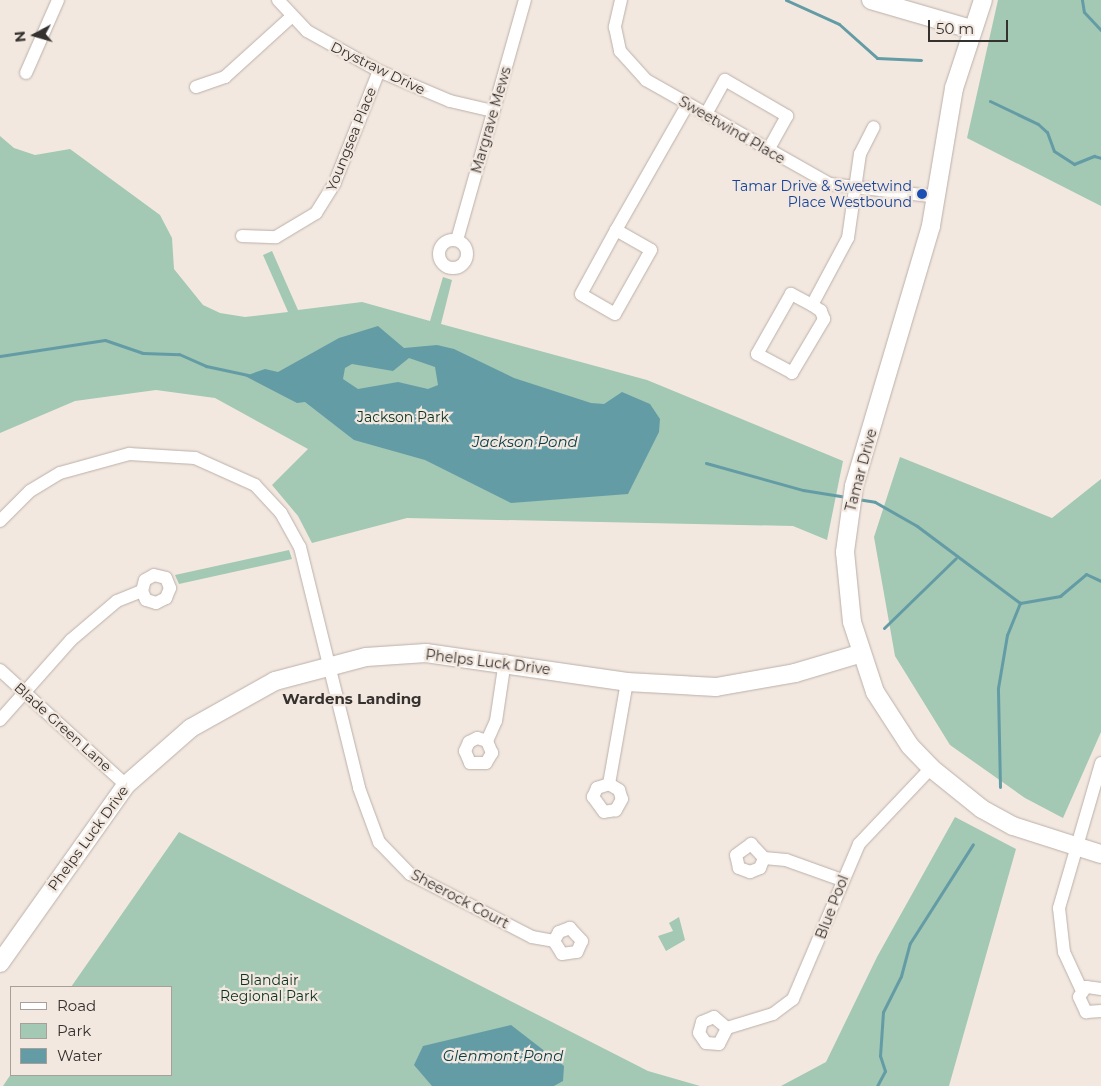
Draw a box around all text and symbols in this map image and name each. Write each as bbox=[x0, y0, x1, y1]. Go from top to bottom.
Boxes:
north arrow bbox=[10, 10, 60, 60]
scale bar bbox=[931, 10, 1011, 42]
text: 50 m bbox=[936, 19, 974, 38]
text: N bbox=[11, 30, 30, 43]
street label: Drystraw Drive bbox=[328, 38, 428, 98]
street label: Margrave Mews bbox=[468, 65, 514, 175]
street label: Youngsea Place bbox=[322, 85, 380, 193]
street label: Sweetwind Place bbox=[676, 93, 788, 167]
place label: Tamar Drive & Sweetwind Place Westbound bbox=[732, 178, 912, 210]
marker: Tamar Drive & Sweetwind Place Westbound bbox=[916, 188, 928, 200]
park label: Jackson Park bbox=[357, 409, 449, 425]
street label: Tamar Drive bbox=[842, 427, 880, 513]
water label: Jackson Pond bbox=[472, 433, 578, 451]
street label: Phelps Luck Drive bbox=[425, 646, 551, 678]
street label: Blade Green Lane bbox=[11, 679, 115, 775]
district label: Wardens Landing bbox=[282, 690, 422, 708]
street label: Phelps Luck Drive bbox=[44, 782, 132, 894]
street label: Sheerock Court bbox=[408, 866, 512, 932]
street label: Blue Pool bbox=[812, 873, 852, 941]
park label: Blandair Regional Park bbox=[220, 972, 318, 1004]
legend bbox=[10, 986, 172, 1076]
text: Road bbox=[57, 996, 96, 1015]
text: Park bbox=[57, 1021, 91, 1040]
text: Water bbox=[57, 1046, 103, 1065]
water label: Glenmont Pond bbox=[443, 1047, 563, 1065]

